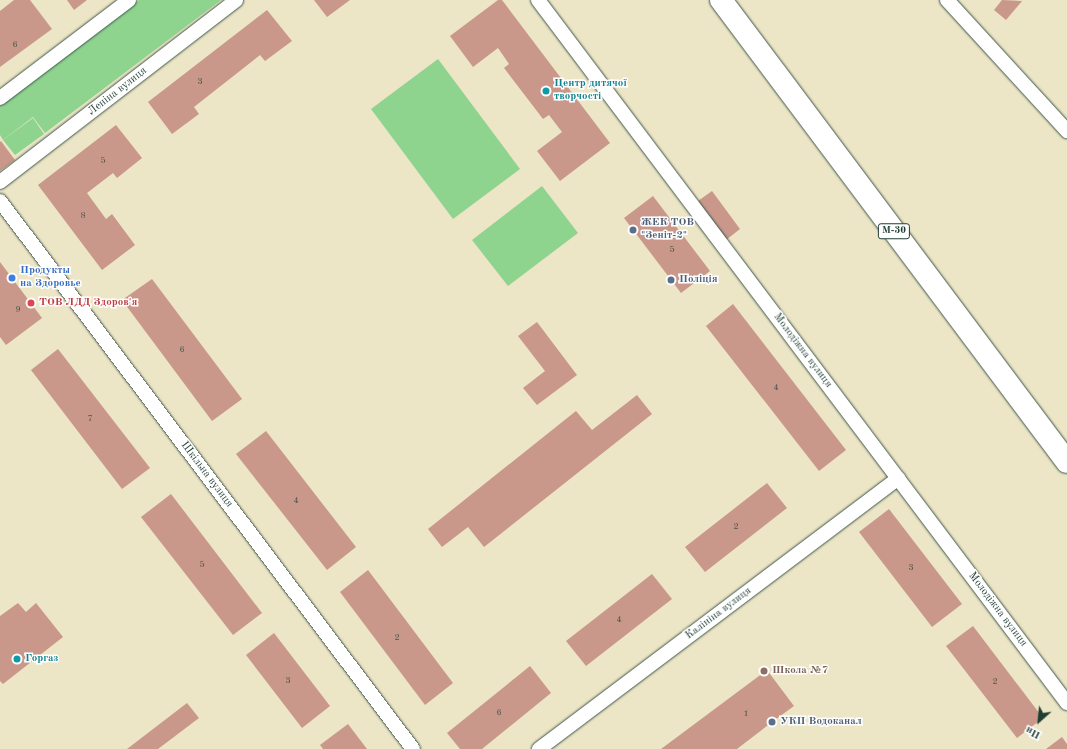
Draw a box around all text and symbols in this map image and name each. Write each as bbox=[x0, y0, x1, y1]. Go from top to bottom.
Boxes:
house number: 6 bbox=[12, 40, 18, 50]
street label: Леніна вулиця bbox=[86, 65, 150, 119]
house number: 3 bbox=[197, 77, 203, 87]
place label: Центр дитячої творчості bbox=[554, 78, 627, 104]
marker: Центр дитячої творчості bbox=[541, 86, 551, 96]
house number: 5 bbox=[100, 156, 106, 166]
house number: 8 bbox=[80, 211, 86, 221]
place label: ЖЕК ТОВ "Зеніт-2" bbox=[641, 217, 694, 243]
road number: М-30 bbox=[877, 223, 911, 239]
marker: ЖЕК ТОВ "Зеніт-2" bbox=[628, 225, 638, 235]
house number: 5 bbox=[669, 245, 675, 255]
place label: Продукты на Здоровье bbox=[20, 265, 81, 291]
marker: Продукты на Здоровье bbox=[7, 273, 17, 283]
place label: Поліція bbox=[679, 273, 718, 287]
marker: Поліція bbox=[666, 275, 676, 285]
place label: ТОВ ЛДД Здоров'я bbox=[39, 296, 137, 310]
marker: ТОВ ЛДД Здоров'я bbox=[26, 298, 36, 308]
house number: 9 bbox=[15, 305, 21, 315]
street label: Молодіжна вулиця bbox=[770, 311, 834, 391]
house number: 6 bbox=[179, 345, 185, 355]
house number: 4 bbox=[773, 383, 779, 393]
house number: 7 bbox=[87, 414, 93, 424]
street label: Шкільна вулиця bbox=[177, 439, 235, 511]
house number: 4 bbox=[293, 496, 299, 506]
house number: 2 bbox=[733, 522, 739, 532]
house number: 5 bbox=[199, 560, 205, 570]
house number: 3 bbox=[908, 563, 914, 573]
street label: Молодіжна вулиця bbox=[965, 570, 1029, 650]
street label: Калініна вулиця bbox=[683, 585, 755, 643]
house number: 4 bbox=[616, 615, 622, 625]
house number: 2 bbox=[394, 633, 400, 643]
place label: Горгаз bbox=[25, 652, 58, 666]
marker: Горгаз bbox=[12, 654, 22, 664]
place label: Школа №7 bbox=[772, 664, 828, 678]
marker: Школа №7 bbox=[759, 666, 769, 676]
house number: 3 bbox=[285, 676, 291, 686]
house number: 2 bbox=[992, 677, 998, 687]
north arrow bbox=[1019, 701, 1059, 741]
house number: 6 bbox=[496, 708, 502, 718]
house number: 1 bbox=[743, 709, 749, 719]
place label: УКП Водоканал bbox=[780, 715, 862, 729]
marker: УКП Водоканал bbox=[767, 717, 777, 727]
text: Пн bbox=[1024, 724, 1043, 740]

